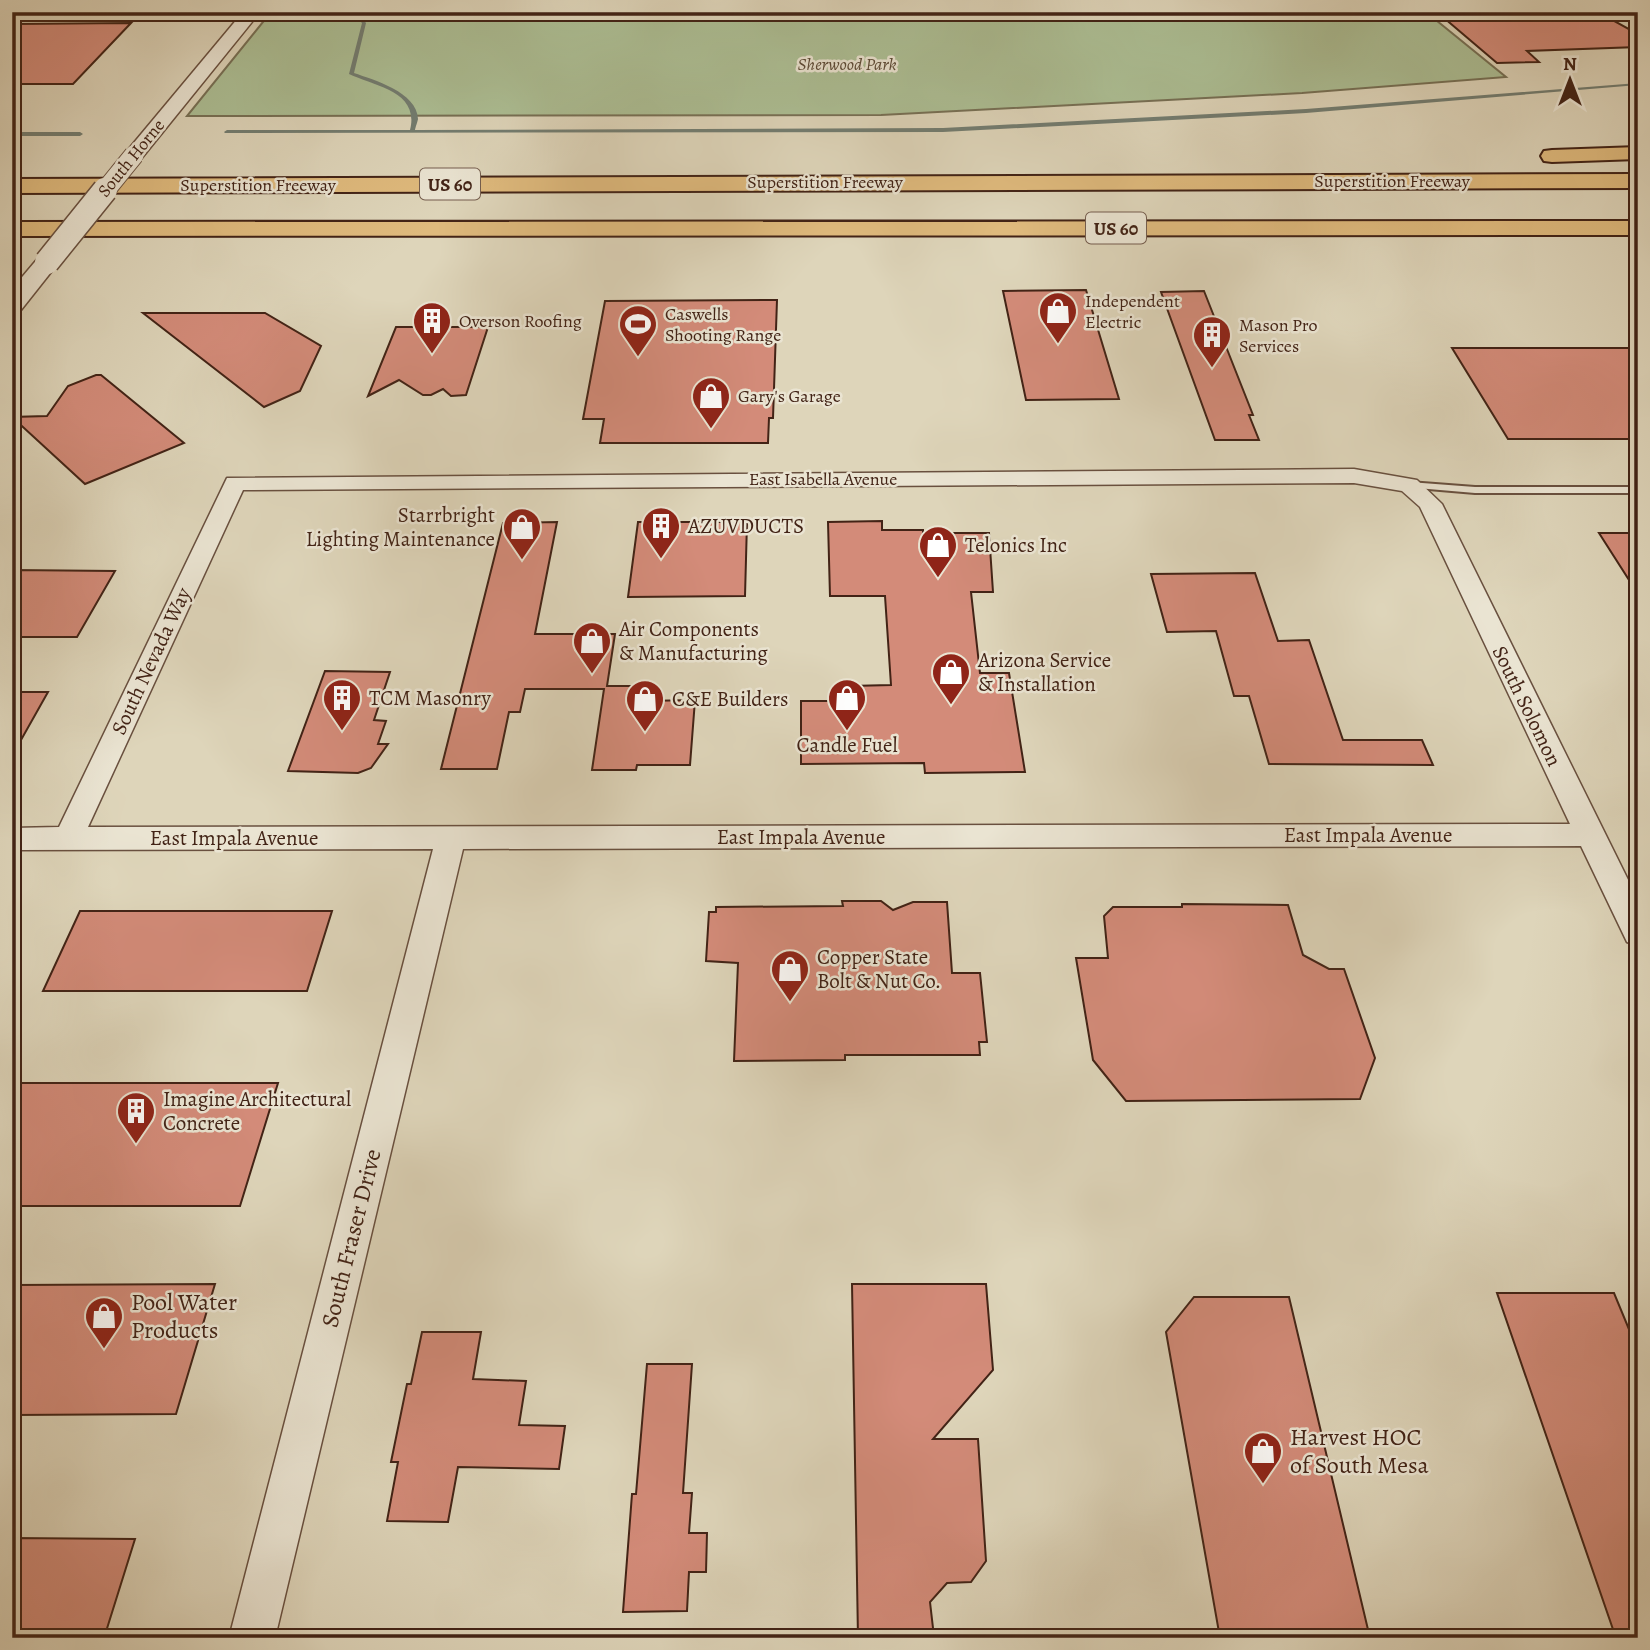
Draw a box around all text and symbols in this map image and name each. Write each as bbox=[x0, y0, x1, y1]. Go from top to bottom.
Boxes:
north arrow bbox=[1534, 46, 1604, 116]
text: N bbox=[1563, 51, 1577, 77]
park label: Sherwood Park bbox=[797, 52, 897, 76]
street label: South Horne bbox=[92, 114, 170, 202]
road number: US 60 bbox=[420, 168, 480, 200]
street label: Superstition Freeway bbox=[1314, 169, 1471, 193]
street label: Superstition Freeway bbox=[747, 170, 904, 194]
street label: Superstition Freeway bbox=[180, 173, 337, 197]
road number: US 60 bbox=[1086, 212, 1146, 244]
place label: Independent Electric bbox=[1085, 289, 1180, 334]
shop icon: Independent Electric bbox=[1037, 290, 1079, 345]
building icon: Overson Roofing bbox=[411, 300, 453, 355]
place label: Caswells Shooting Range bbox=[665, 302, 781, 347]
sports icon: Caswells Shooting Range bbox=[617, 303, 659, 358]
place label: Overson Roofing bbox=[459, 309, 582, 333]
place label: Mason Pro Services bbox=[1239, 313, 1318, 358]
building icon: Mason Pro Services bbox=[1191, 314, 1233, 369]
shop icon: Gary's Garage bbox=[690, 375, 732, 430]
place label: Gary's Garage bbox=[738, 384, 841, 408]
street label: East Isabella Avenue bbox=[749, 467, 897, 491]
place label: Starrbright Lighting Maintenance bbox=[306, 501, 495, 553]
building icon: AZUVDUCTS bbox=[640, 505, 682, 560]
shop icon: Starrbright Lighting Maintenance bbox=[501, 506, 543, 561]
place label: AZUVDUCTS bbox=[687, 512, 804, 540]
shop icon: Telonics Inc bbox=[917, 524, 959, 579]
place label: Telonics Inc bbox=[965, 531, 1067, 559]
street label: South Nevada Way bbox=[105, 582, 198, 739]
place label: Air Components & Manufacturing bbox=[618, 615, 768, 667]
shop icon: Air Components & Manufacturing bbox=[571, 620, 613, 675]
street label: South Solomon bbox=[1486, 641, 1568, 771]
place label: Arizona Service & Installation bbox=[977, 646, 1111, 698]
shop icon: Arizona Service & Installation bbox=[930, 651, 972, 706]
building icon: TCM Masonry bbox=[321, 677, 363, 732]
shop icon: Candle Fuel bbox=[826, 677, 868, 732]
shop icon: C&E Builders bbox=[624, 678, 666, 733]
place label: TCM Masonry bbox=[369, 684, 491, 712]
place label: C&E Builders bbox=[672, 685, 789, 713]
place label: Candle Fuel bbox=[796, 731, 898, 759]
street label: East Impala Avenue bbox=[1284, 821, 1452, 849]
street label: East Impala Avenue bbox=[717, 823, 885, 851]
street label: East Impala Avenue bbox=[150, 824, 318, 852]
place label: Copper State Bolt & Nut Co. bbox=[817, 943, 941, 995]
shop icon: Copper State Bolt & Nut Co. bbox=[769, 948, 811, 1003]
place label: Imagine Architectural Concrete bbox=[163, 1085, 351, 1137]
building icon: Imagine Architectural Concrete bbox=[115, 1090, 157, 1145]
street label: South Fraser Drive bbox=[313, 1145, 389, 1331]
place label: Pool Water Products bbox=[131, 1286, 237, 1346]
shop icon: Pool Water Products bbox=[83, 1295, 125, 1350]
place label: Harvest HOC of South Mesa bbox=[1290, 1421, 1430, 1481]
shop icon: Harvest HOC of South Mesa bbox=[1242, 1430, 1284, 1485]

